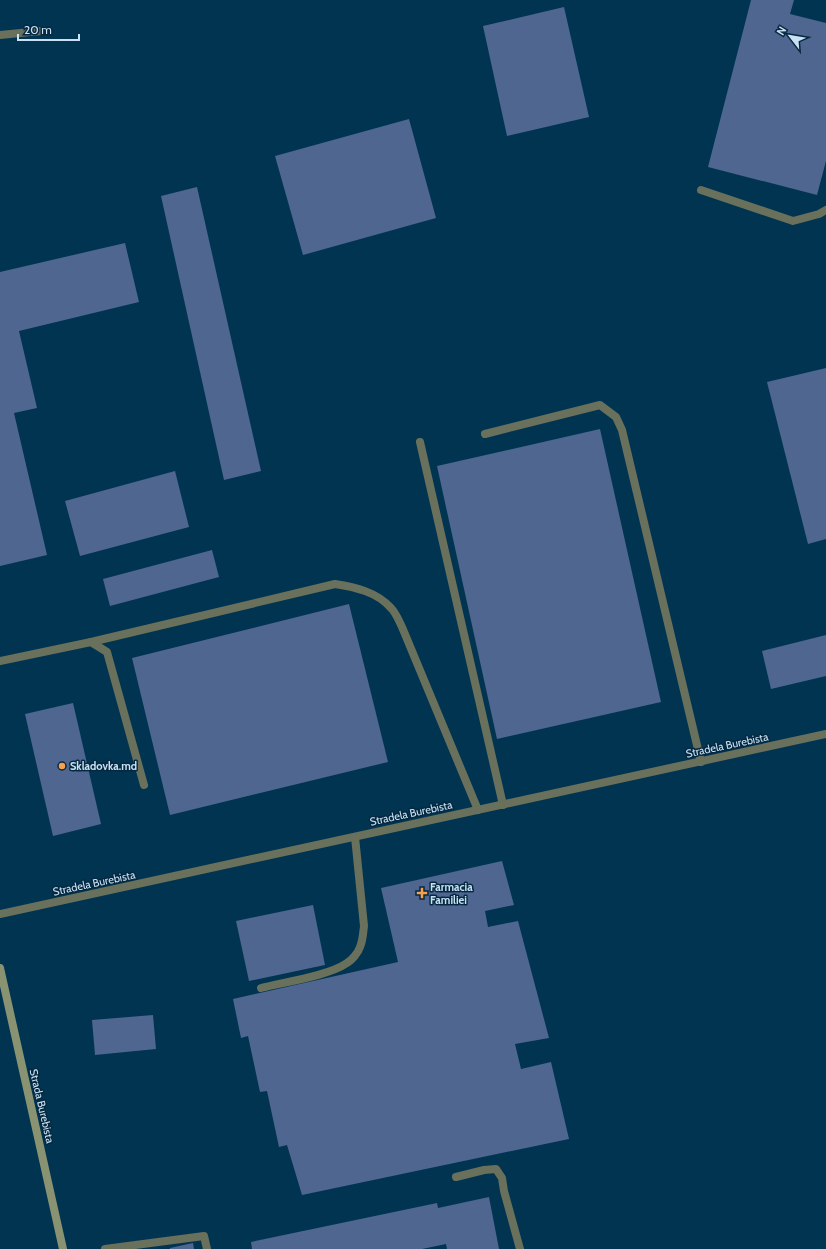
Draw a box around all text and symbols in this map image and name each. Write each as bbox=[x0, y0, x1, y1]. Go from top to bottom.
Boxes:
scale bar bbox=[18, 16, 79, 42]
north arrow bbox=[770, 16, 810, 56]
text: 20 m bbox=[24, 22, 52, 37]
text: N bbox=[773, 24, 789, 38]
street label: Stradela Burebista bbox=[684, 729, 770, 761]
place label: Skladovka.md bbox=[70, 759, 137, 773]
marker: Skladovka.md bbox=[57, 761, 67, 771]
street label: Stradela Burebista bbox=[368, 797, 454, 829]
street label: Stradela Burebista bbox=[51, 867, 137, 899]
place label: Farmacia Familiei bbox=[430, 880, 473, 907]
marker: Farmacia Familiei bbox=[417, 888, 427, 898]
street label: Strada Burebista bbox=[27, 1068, 57, 1145]

